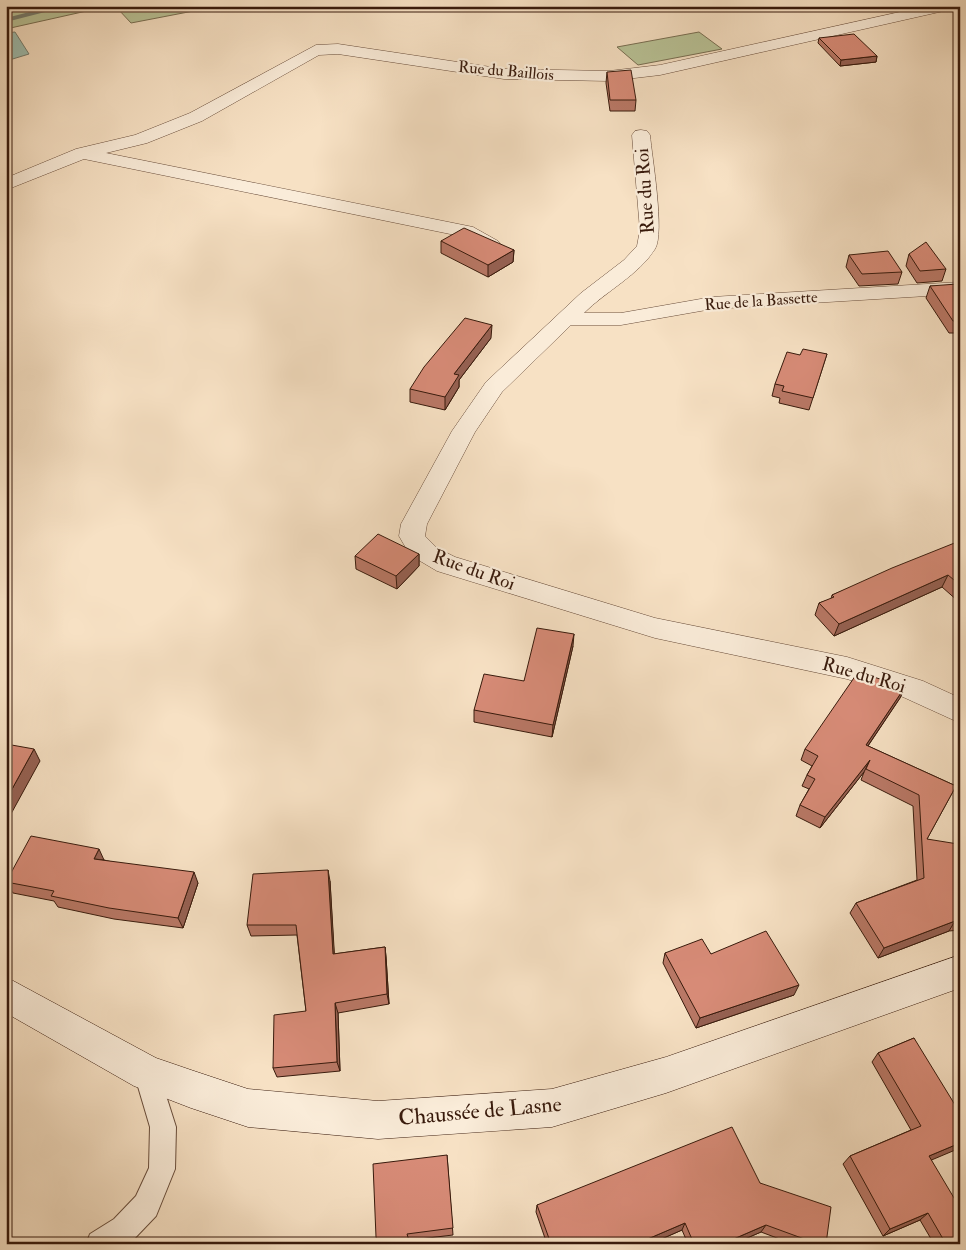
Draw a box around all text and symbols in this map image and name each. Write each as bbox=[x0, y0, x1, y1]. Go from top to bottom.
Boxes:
street label: Rue du Baillois bbox=[457, 57, 555, 85]
street label: Rue du Roi bbox=[630, 147, 660, 235]
street label: Rue de la Bassette bbox=[704, 287, 819, 315]
street label: Rue du Roi bbox=[430, 544, 518, 596]
street label: Rue du Roi bbox=[819, 652, 909, 698]
street label: Chaussée de Lasne bbox=[397, 1090, 563, 1132]

